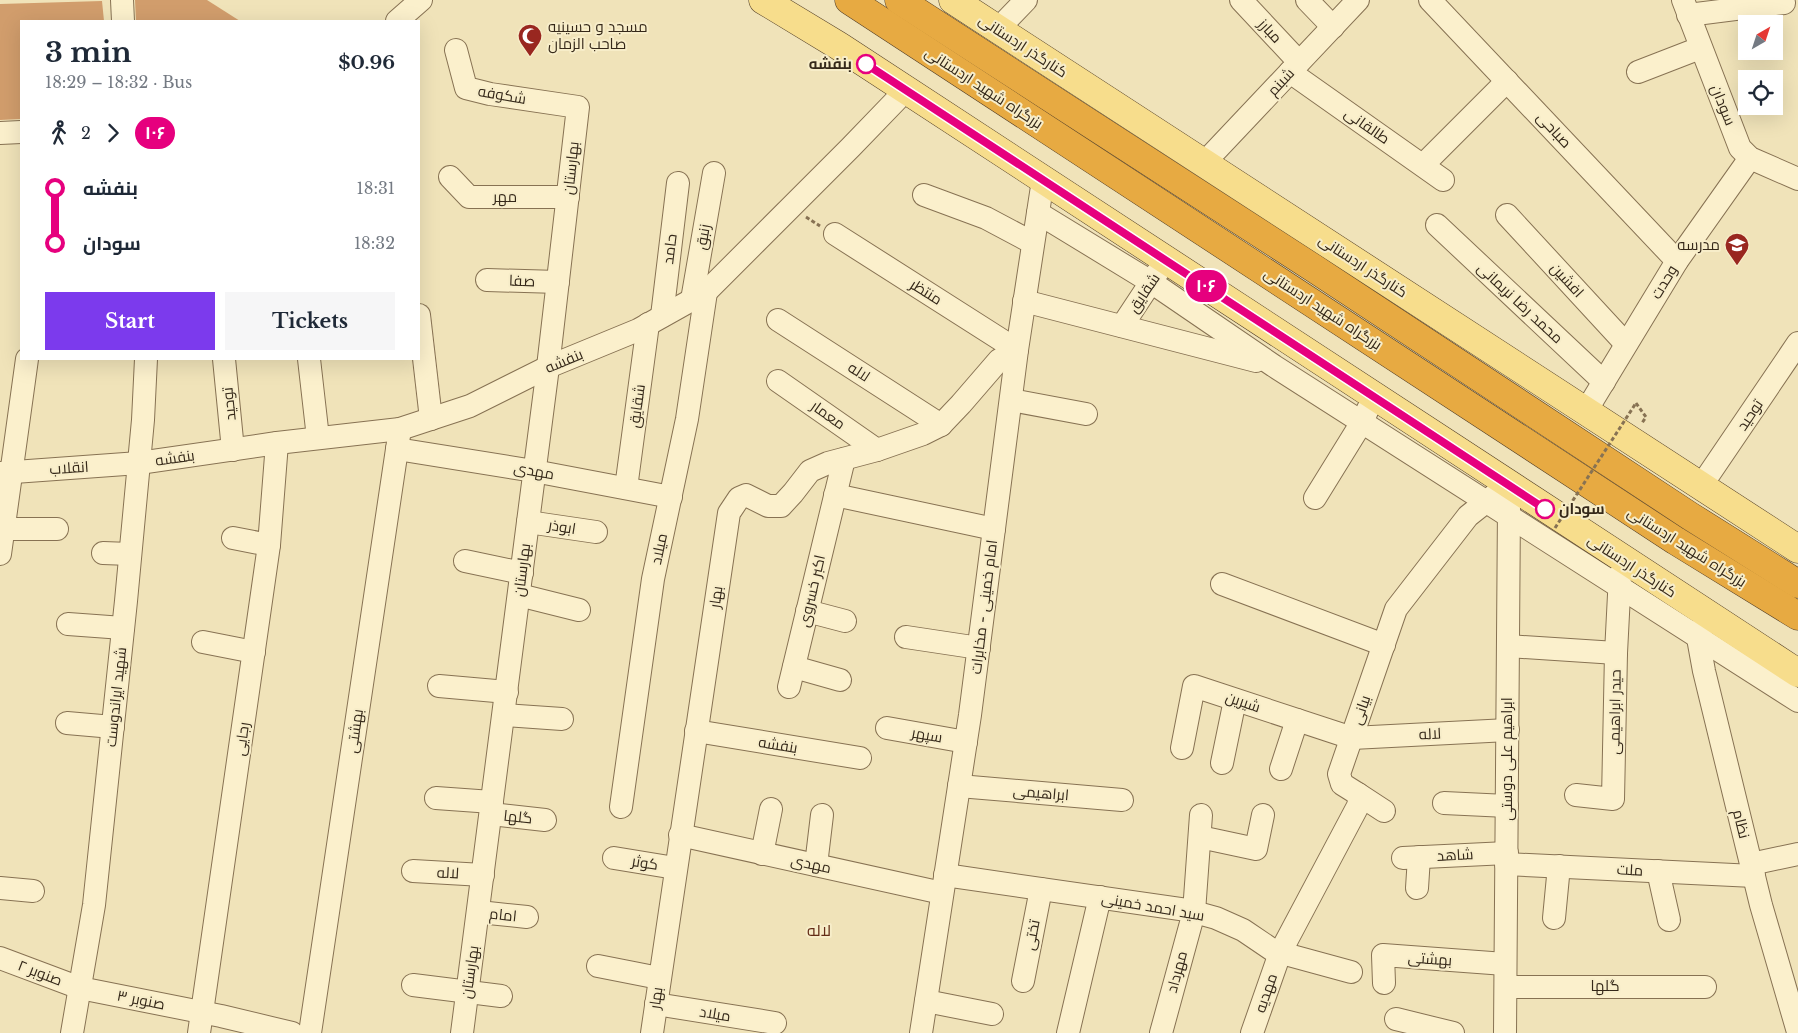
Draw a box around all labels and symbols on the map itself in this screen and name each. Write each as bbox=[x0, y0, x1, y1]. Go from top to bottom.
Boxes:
street label: کنارگذر اردستانی bbox=[975, 10, 1071, 82]
street label: مبارز bbox=[1254, 14, 1286, 47]
north arrow bbox=[1738, 15, 1782, 60]
place label: مسجد و حسینیه صاحب الزمان bbox=[548, 17, 648, 54]
mosque icon: مسجد و حسینیه صاحب الزمان bbox=[517, 23, 543, 57]
street label: بزرگراه شهید اردستانی bbox=[921, 42, 1047, 134]
place label: بنفشه bbox=[809, 54, 852, 73]
marker: بنفشه bbox=[856, 54, 876, 74]
street label: شبنم bbox=[1263, 64, 1299, 100]
street label: شکوفه bbox=[476, 81, 528, 108]
street label: سودان bbox=[1706, 82, 1740, 128]
street label: طالقانی bbox=[1340, 103, 1394, 149]
street label: صباحی bbox=[1532, 108, 1576, 152]
street label: بهارستان bbox=[558, 140, 584, 196]
street label: مهر bbox=[492, 187, 517, 207]
street label: زنبق bbox=[691, 223, 715, 251]
street label: کنارگذر اردستانی bbox=[1315, 230, 1411, 302]
school or university icon: مدرسه bbox=[1724, 232, 1750, 266]
street label: حامد bbox=[658, 233, 681, 265]
place label: مدرسه bbox=[1677, 235, 1720, 254]
street label: محمد رضا نریمانی bbox=[1473, 258, 1567, 348]
street label: افشین bbox=[1546, 258, 1588, 302]
street label: وحدت bbox=[1646, 261, 1681, 302]
street label: بزرگراه شهید اردستانی bbox=[1260, 263, 1386, 355]
street label: شقایق bbox=[1123, 269, 1165, 317]
line badge: ۱۰۶ bbox=[1177, 270, 1235, 302]
street label: صفا bbox=[509, 271, 535, 290]
street label: منتظر bbox=[906, 274, 946, 309]
street label: بنفشه bbox=[542, 344, 586, 377]
street label: لاله bbox=[845, 357, 874, 386]
street label: شقایق bbox=[624, 383, 650, 429]
street label: توحید bbox=[217, 386, 240, 422]
street label: معمار bbox=[807, 395, 849, 433]
street label: توحید bbox=[1732, 396, 1767, 434]
street label: بنفشه bbox=[154, 445, 196, 470]
street label: انقلاب bbox=[49, 457, 89, 478]
street label: مهدی bbox=[512, 458, 556, 484]
marker: سودان bbox=[1535, 499, 1555, 519]
place label: سودان bbox=[1559, 499, 1605, 518]
street label: بزرگراه شهید اردستانی bbox=[1624, 502, 1750, 592]
street label: ابوذر bbox=[546, 515, 577, 538]
street label: کنارگذر اردستانی bbox=[1584, 530, 1680, 602]
street label: میلاد bbox=[646, 532, 671, 566]
street label: امام خمینی - مخابرات bbox=[966, 539, 1002, 675]
street label: بهارستان bbox=[509, 542, 535, 598]
street label: اکبر خسروی bbox=[794, 553, 830, 629]
street label: بهار bbox=[704, 585, 727, 610]
street label: شهید ایراندوست bbox=[101, 646, 131, 748]
street label: حیدر ابراهیمی bbox=[1604, 669, 1626, 755]
street label: شیرین bbox=[1223, 687, 1263, 717]
street label: بیانی bbox=[1347, 693, 1375, 727]
street label: ابراهیم علی دوستی bbox=[1497, 697, 1517, 821]
street label: بهشتی bbox=[342, 708, 368, 754]
street label: رجایی bbox=[230, 721, 254, 757]
street label: سپهر bbox=[909, 722, 944, 748]
street label: لاله bbox=[1418, 723, 1442, 744]
street label: بنفشه bbox=[757, 732, 799, 757]
street label: ابراهیمی bbox=[1012, 781, 1070, 805]
street label: گلها bbox=[503, 806, 533, 828]
street label: نظام bbox=[1728, 807, 1754, 841]
street label: شاهد bbox=[1436, 844, 1474, 865]
street label: مهدی bbox=[789, 850, 833, 878]
street label: کوثر bbox=[629, 851, 660, 874]
street label: ملت bbox=[1616, 859, 1644, 880]
street label: لاله bbox=[436, 862, 460, 883]
street label: سید احمد خمینی bbox=[1100, 888, 1206, 926]
street label: امام bbox=[488, 904, 518, 926]
street label: تختی bbox=[1019, 918, 1045, 952]
district label: لاله bbox=[807, 920, 831, 940]
street label: بهارستان bbox=[456, 944, 484, 1000]
street label: بهشتی bbox=[1407, 947, 1453, 971]
street label: مهرداد bbox=[1162, 949, 1192, 995]
street label: صنوبر ۲ bbox=[15, 955, 65, 990]
street label: مهدیه bbox=[1250, 971, 1282, 1015]
street label: گلها bbox=[1590, 976, 1620, 996]
street label: صنوبر ۳ bbox=[116, 986, 167, 1013]
street label: بهار bbox=[644, 986, 667, 1011]
street label: میلاد bbox=[698, 1002, 732, 1025]

